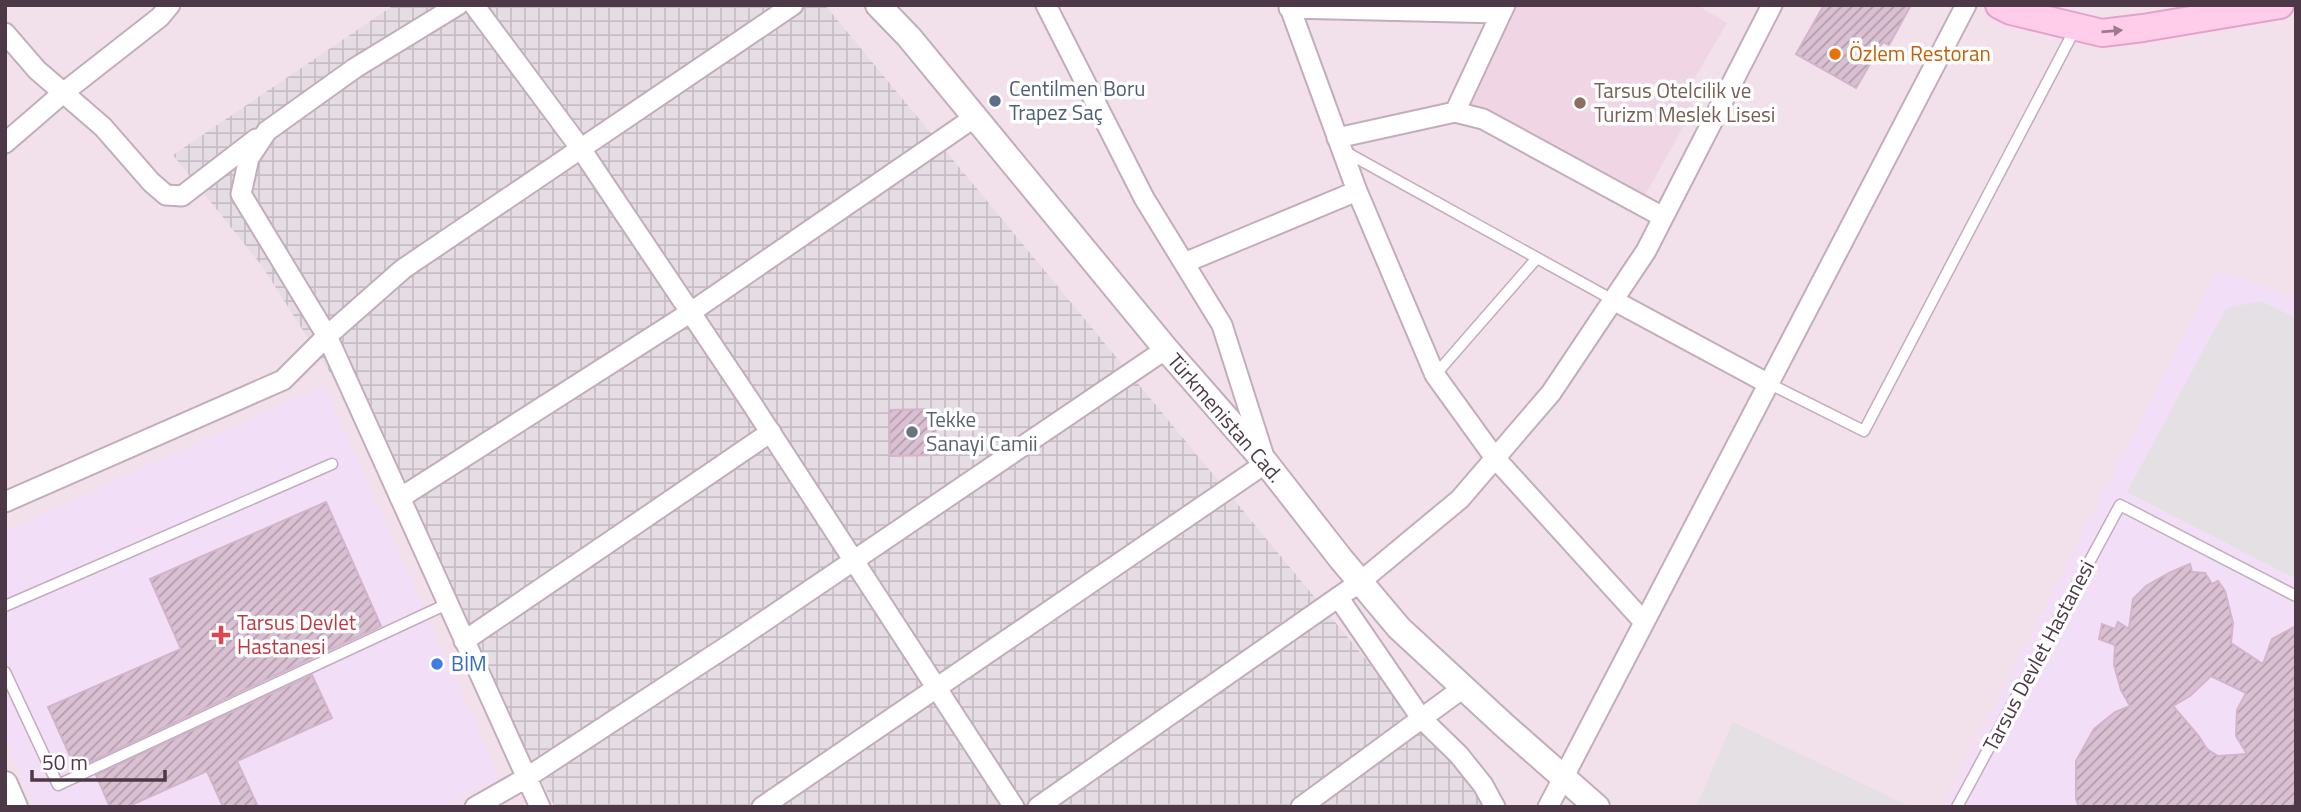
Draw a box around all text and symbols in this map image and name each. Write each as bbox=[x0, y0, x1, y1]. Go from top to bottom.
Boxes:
one-way arrow bbox=[2101, 25, 2123, 36]
place label: Özlem Restoran bbox=[1849, 37, 1991, 69]
marker: Özlem Restoran bbox=[1827, 46, 1843, 62]
place label: Centilmen Boru Trapez Saç bbox=[1009, 72, 1145, 128]
place label: Tarsus Otelcilik ve Turizm Meslek Lisesi bbox=[1594, 74, 1775, 130]
marker: Centilmen Boru Trapez Saç bbox=[987, 93, 1003, 109]
marker: Tarsus Otelcilik ve Turizm Meslek Lisesi bbox=[1572, 95, 1588, 111]
street label: Türkmenistan Cad. bbox=[1160, 345, 1291, 489]
place label: Tekke Sanayi Camii bbox=[926, 403, 1038, 459]
marker: Tekke Sanayi Camii bbox=[904, 424, 920, 440]
street label: Tarsus Devlet Hastanesi bbox=[1974, 554, 2102, 757]
place label: Tarsus Devlet Hastanesi bbox=[237, 606, 357, 662]
marker: Tarsus Devlet Hastanesi bbox=[211, 625, 231, 645]
place label: BİM bbox=[451, 647, 487, 679]
marker: BİM bbox=[429, 656, 445, 672]
scale bar bbox=[32, 738, 164, 782]
text: 50 m bbox=[42, 746, 88, 778]

